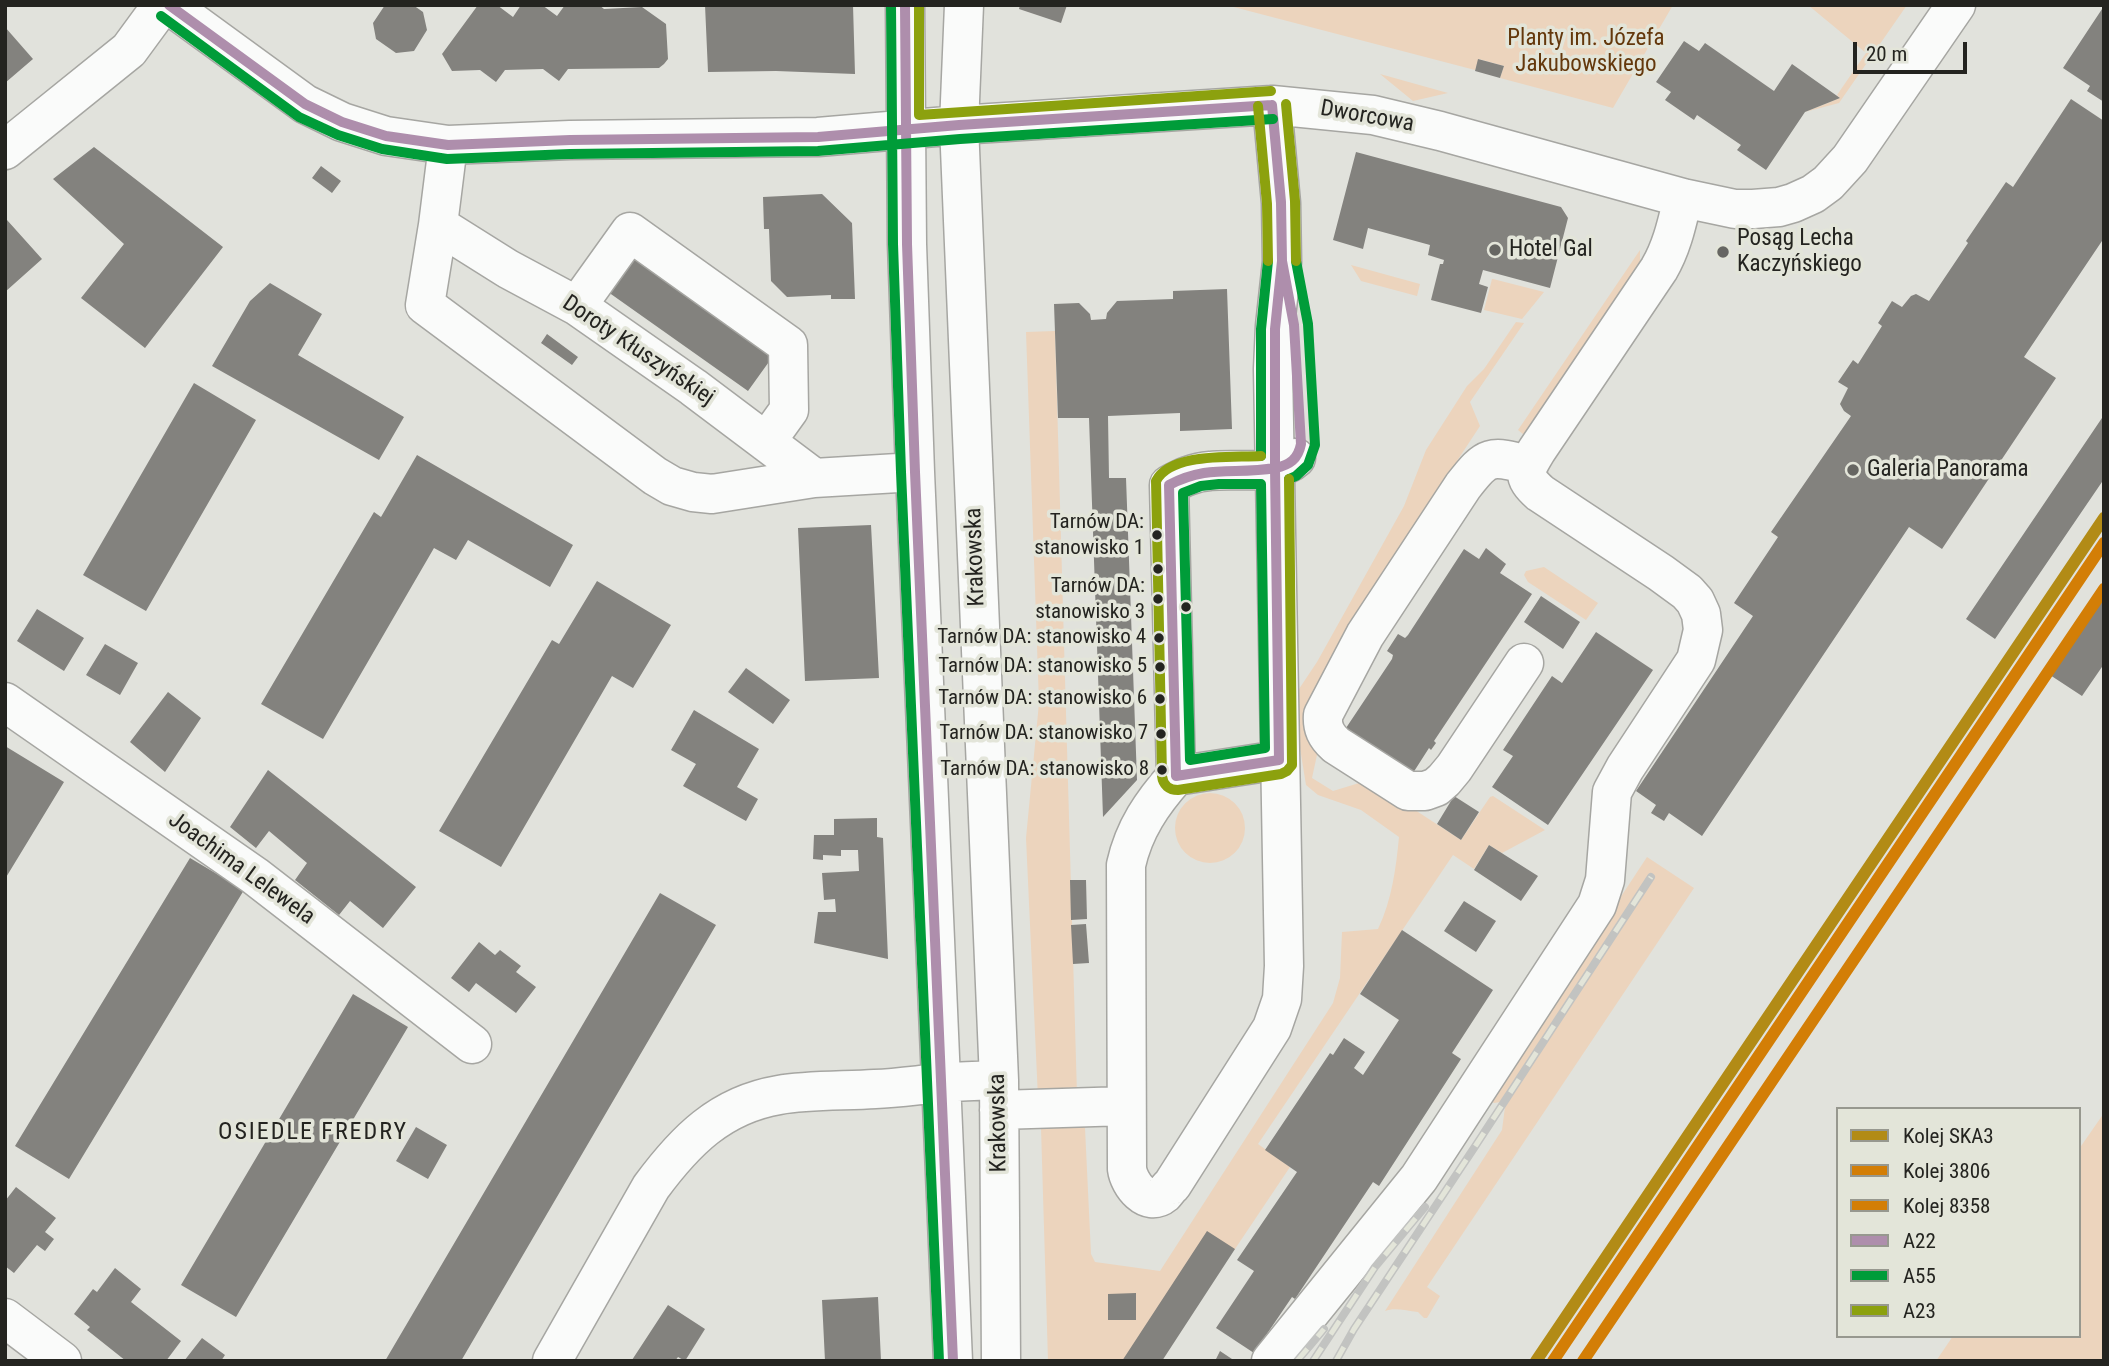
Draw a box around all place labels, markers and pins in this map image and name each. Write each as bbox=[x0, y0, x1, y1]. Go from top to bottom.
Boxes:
place label: Posąg Lecha Kaczyńskiego bbox=[1737, 225, 1862, 279]
place label: Hotel Gal bbox=[1509, 236, 1593, 264]
marker: Hotel Gal bbox=[1487, 242, 1503, 258]
marker: Posąg Lecha Kaczyńskiego bbox=[1715, 244, 1731, 260]
place label: Galeria Panorama bbox=[1867, 456, 2028, 484]
marker: Galeria Panorama bbox=[1845, 462, 1861, 478]
place label: Tarnów DA: stanowisko 1 bbox=[1034, 510, 1144, 560]
marker: Tarnów DA: stanowisko 1 bbox=[1150, 528, 1164, 542]
unlabelled marker bbox=[1151, 562, 1165, 576]
place label: Tarnów DA: stanowisko 3 bbox=[1035, 574, 1145, 624]
marker: Tarnów DA: stanowisko 3 bbox=[1151, 592, 1165, 606]
unlabelled marker bbox=[1179, 600, 1193, 614]
place label: Tarnów DA: stanowisko 4 bbox=[937, 625, 1146, 651]
marker: Tarnów DA: stanowisko 4 bbox=[1152, 631, 1166, 645]
place label: Tarnów DA: stanowisko 5 bbox=[938, 654, 1147, 680]
marker: Tarnów DA: stanowisko 5 bbox=[1153, 660, 1167, 674]
place label: Tarnów DA: stanowisko 6 bbox=[938, 686, 1147, 712]
marker: Tarnów DA: stanowisko 6 bbox=[1153, 692, 1167, 706]
place label: Tarnów DA: stanowisko 7 bbox=[939, 721, 1148, 747]
marker: Tarnów DA: stanowisko 7 bbox=[1154, 727, 1168, 741]
place label: Tarnów DA: stanowisko 8 bbox=[940, 757, 1149, 783]
marker: Tarnów DA: stanowisko 8 bbox=[1155, 763, 1169, 777]

